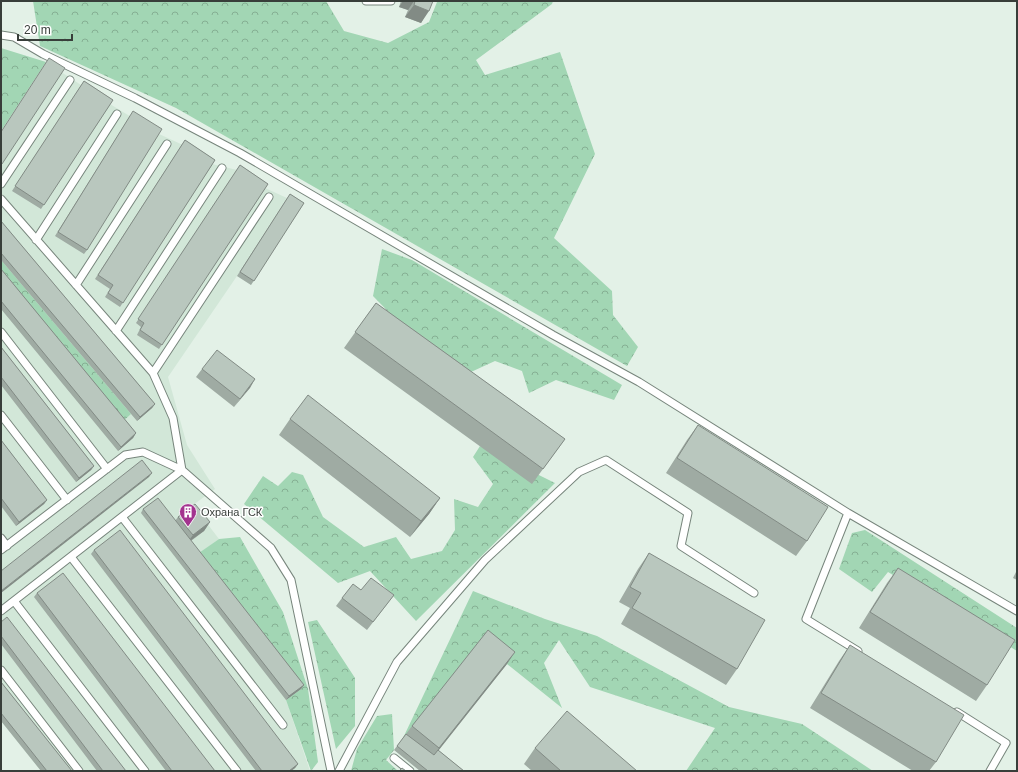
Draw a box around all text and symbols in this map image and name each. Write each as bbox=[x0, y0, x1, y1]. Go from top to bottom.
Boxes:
scale bar bbox=[18, 16, 72, 42]
text: 20 m bbox=[24, 23, 51, 37]
building icon: Охрана ГСК bbox=[178, 502, 198, 527]
place label: Охрана ГСК bbox=[201, 506, 263, 518]

